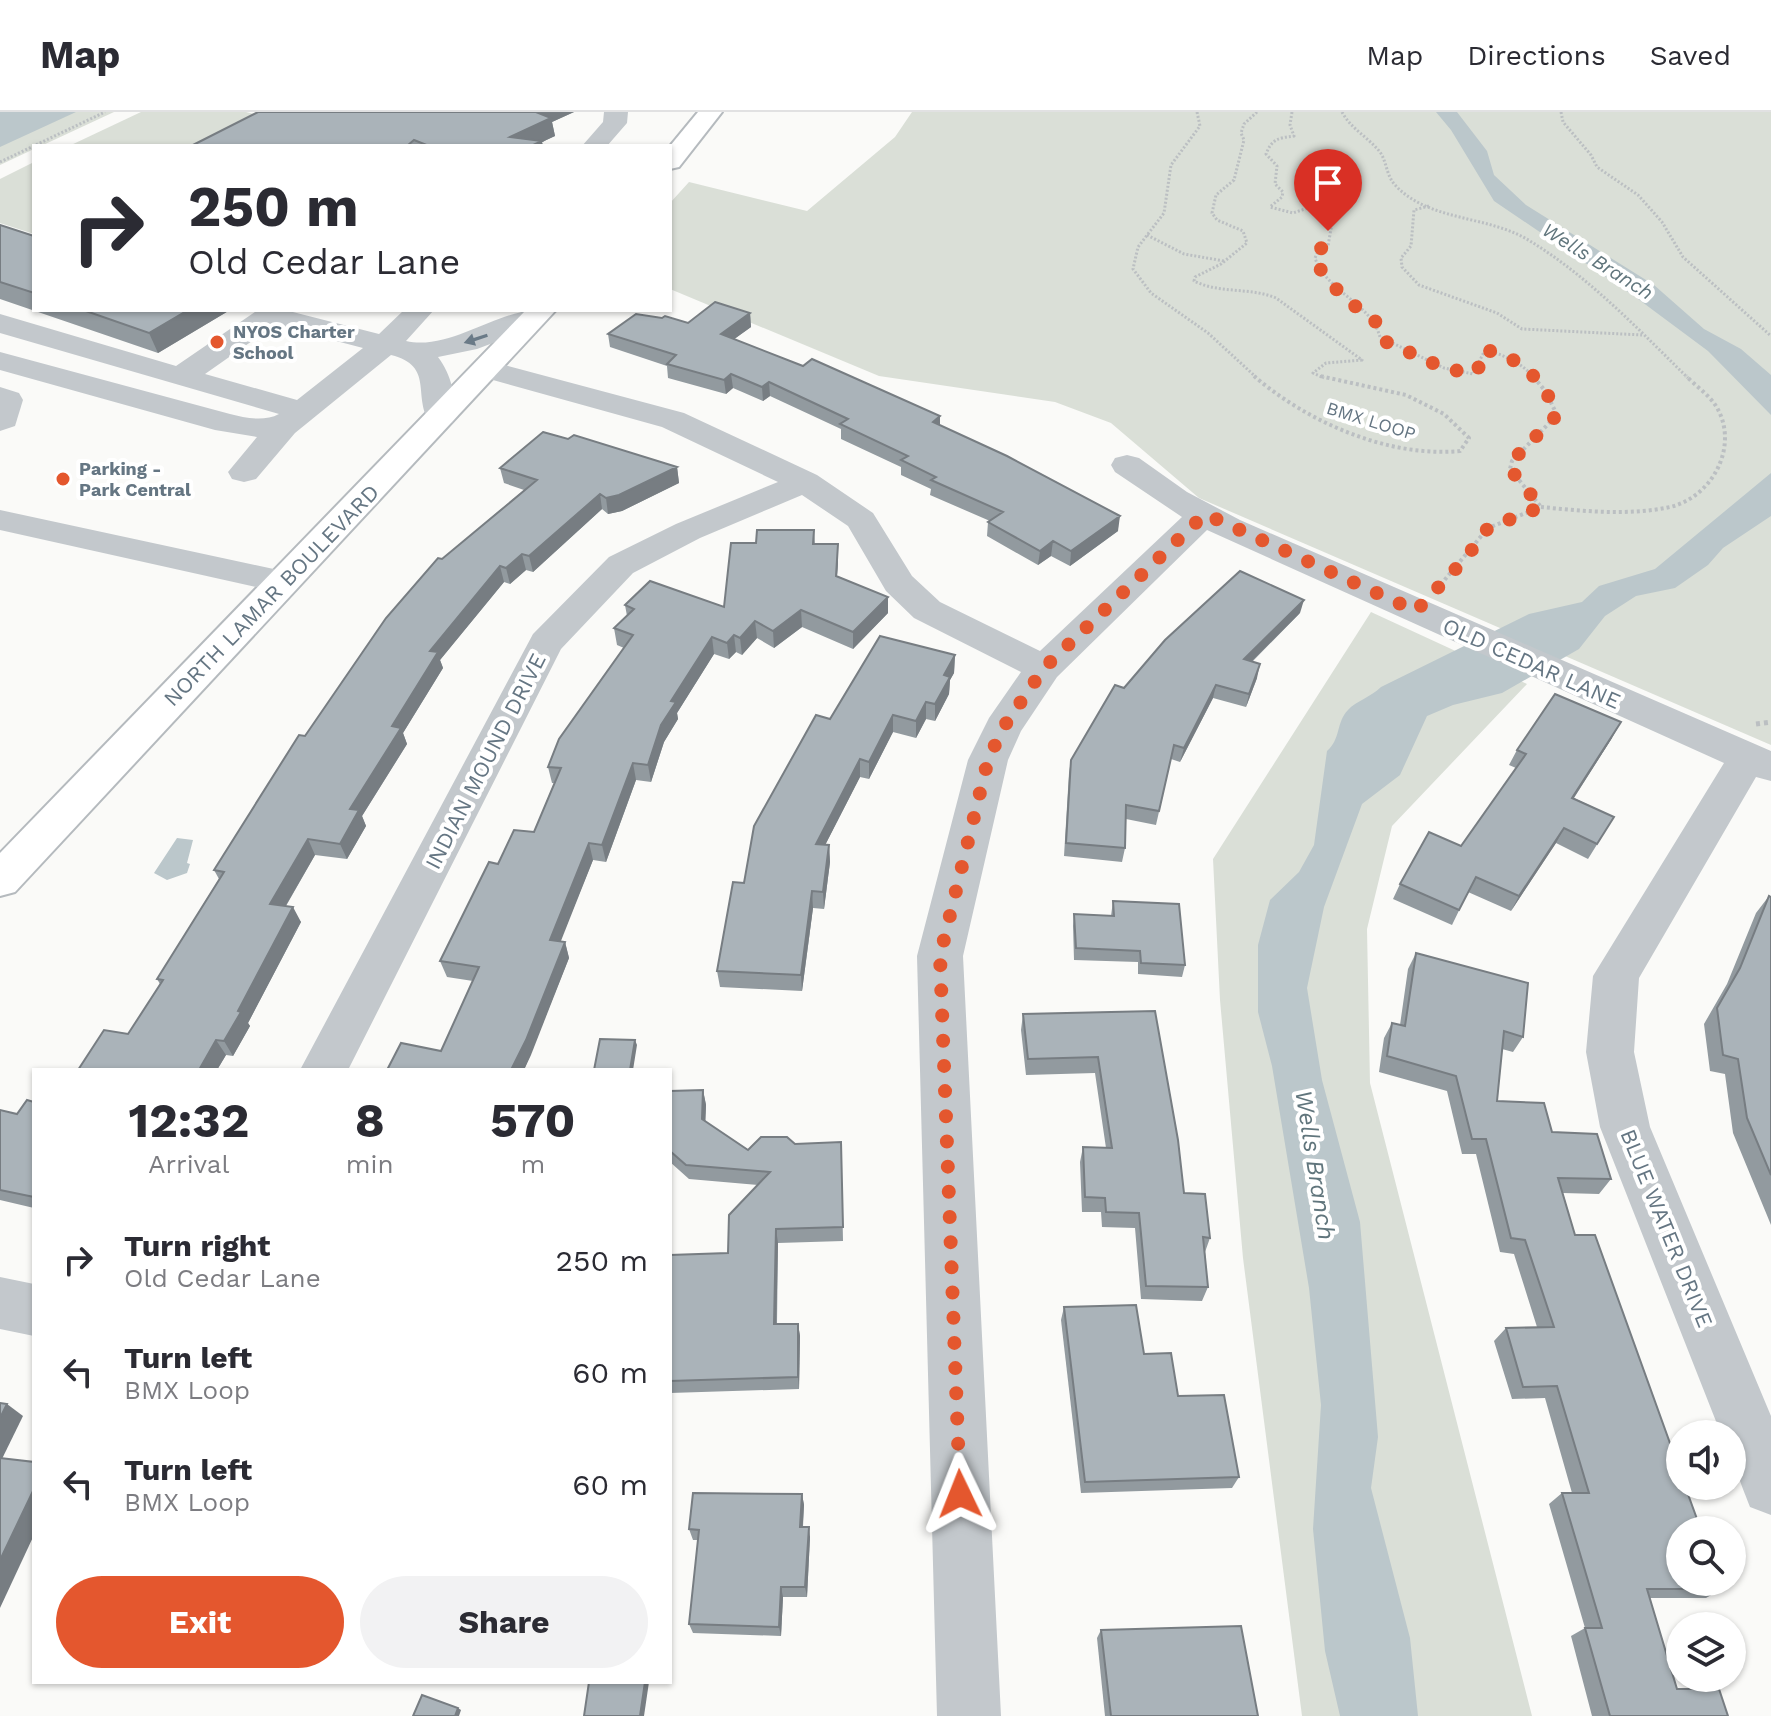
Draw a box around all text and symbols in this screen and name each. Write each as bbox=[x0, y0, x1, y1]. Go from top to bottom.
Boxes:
text: Map bbox=[40, 33, 120, 77]
text: Map bbox=[1366, 39, 1423, 72]
text: Directions bbox=[1467, 39, 1606, 72]
text: Saved bbox=[1650, 39, 1731, 72]
pin bbox=[1294, 149, 1362, 231]
icon: arrive bbox=[1306, 161, 1350, 205]
text: 250 m bbox=[188, 174, 359, 240]
icon: right bbox=[56, 176, 160, 280]
water label: Wells Branch bbox=[1538, 217, 1658, 305]
text: Old Cedar Lane bbox=[188, 241, 460, 283]
place label: NYOS Charter School bbox=[233, 321, 355, 363]
marker: NYOS Charter School bbox=[208, 333, 226, 351]
one-way arrow bbox=[463, 334, 487, 346]
street label: BMX LOOP bbox=[1324, 397, 1418, 444]
place label: Parking - Park Central bbox=[79, 458, 191, 500]
marker: Parking - Park Central bbox=[54, 470, 72, 488]
street label: NORTH LAMAR BOULEVARD bbox=[159, 479, 384, 711]
street label: OLD CEDAR LANE bbox=[1439, 613, 1625, 714]
street label: INDIAN MOUND DRIVE bbox=[420, 649, 551, 873]
water label: Wells Branch bbox=[1289, 1088, 1341, 1242]
text: 12:32 bbox=[128, 1092, 249, 1149]
text: 8 bbox=[355, 1092, 385, 1149]
text: 570 bbox=[490, 1092, 575, 1149]
street label: BLUE WATER DRIVE bbox=[1615, 1126, 1718, 1331]
text: Arrival bbox=[148, 1149, 229, 1179]
text: min bbox=[346, 1149, 394, 1179]
text: m bbox=[520, 1149, 545, 1179]
text: Turn right bbox=[124, 1228, 270, 1263]
icon: right bbox=[56, 1238, 100, 1282]
text: 250 m bbox=[556, 1243, 648, 1278]
text: Old Cedar Lane bbox=[124, 1263, 321, 1293]
text: Turn left bbox=[124, 1340, 252, 1375]
icon: left bbox=[56, 1350, 100, 1394]
text: 60 m bbox=[572, 1355, 648, 1390]
text: BMX Loop bbox=[124, 1375, 250, 1405]
map controls bbox=[1666, 1420, 1746, 1692]
button: sound bbox=[1666, 1420, 1746, 1500]
text: Turn left bbox=[124, 1452, 252, 1487]
position arrow bbox=[918, 1452, 1002, 1536]
icon: left bbox=[56, 1462, 100, 1506]
text: 60 m bbox=[572, 1467, 648, 1502]
text: BMX Loop bbox=[124, 1487, 250, 1517]
button: search bbox=[1666, 1516, 1746, 1596]
button: Exit bbox=[56, 1576, 344, 1668]
button: Share bbox=[360, 1576, 648, 1668]
button: layers bbox=[1666, 1612, 1746, 1692]

